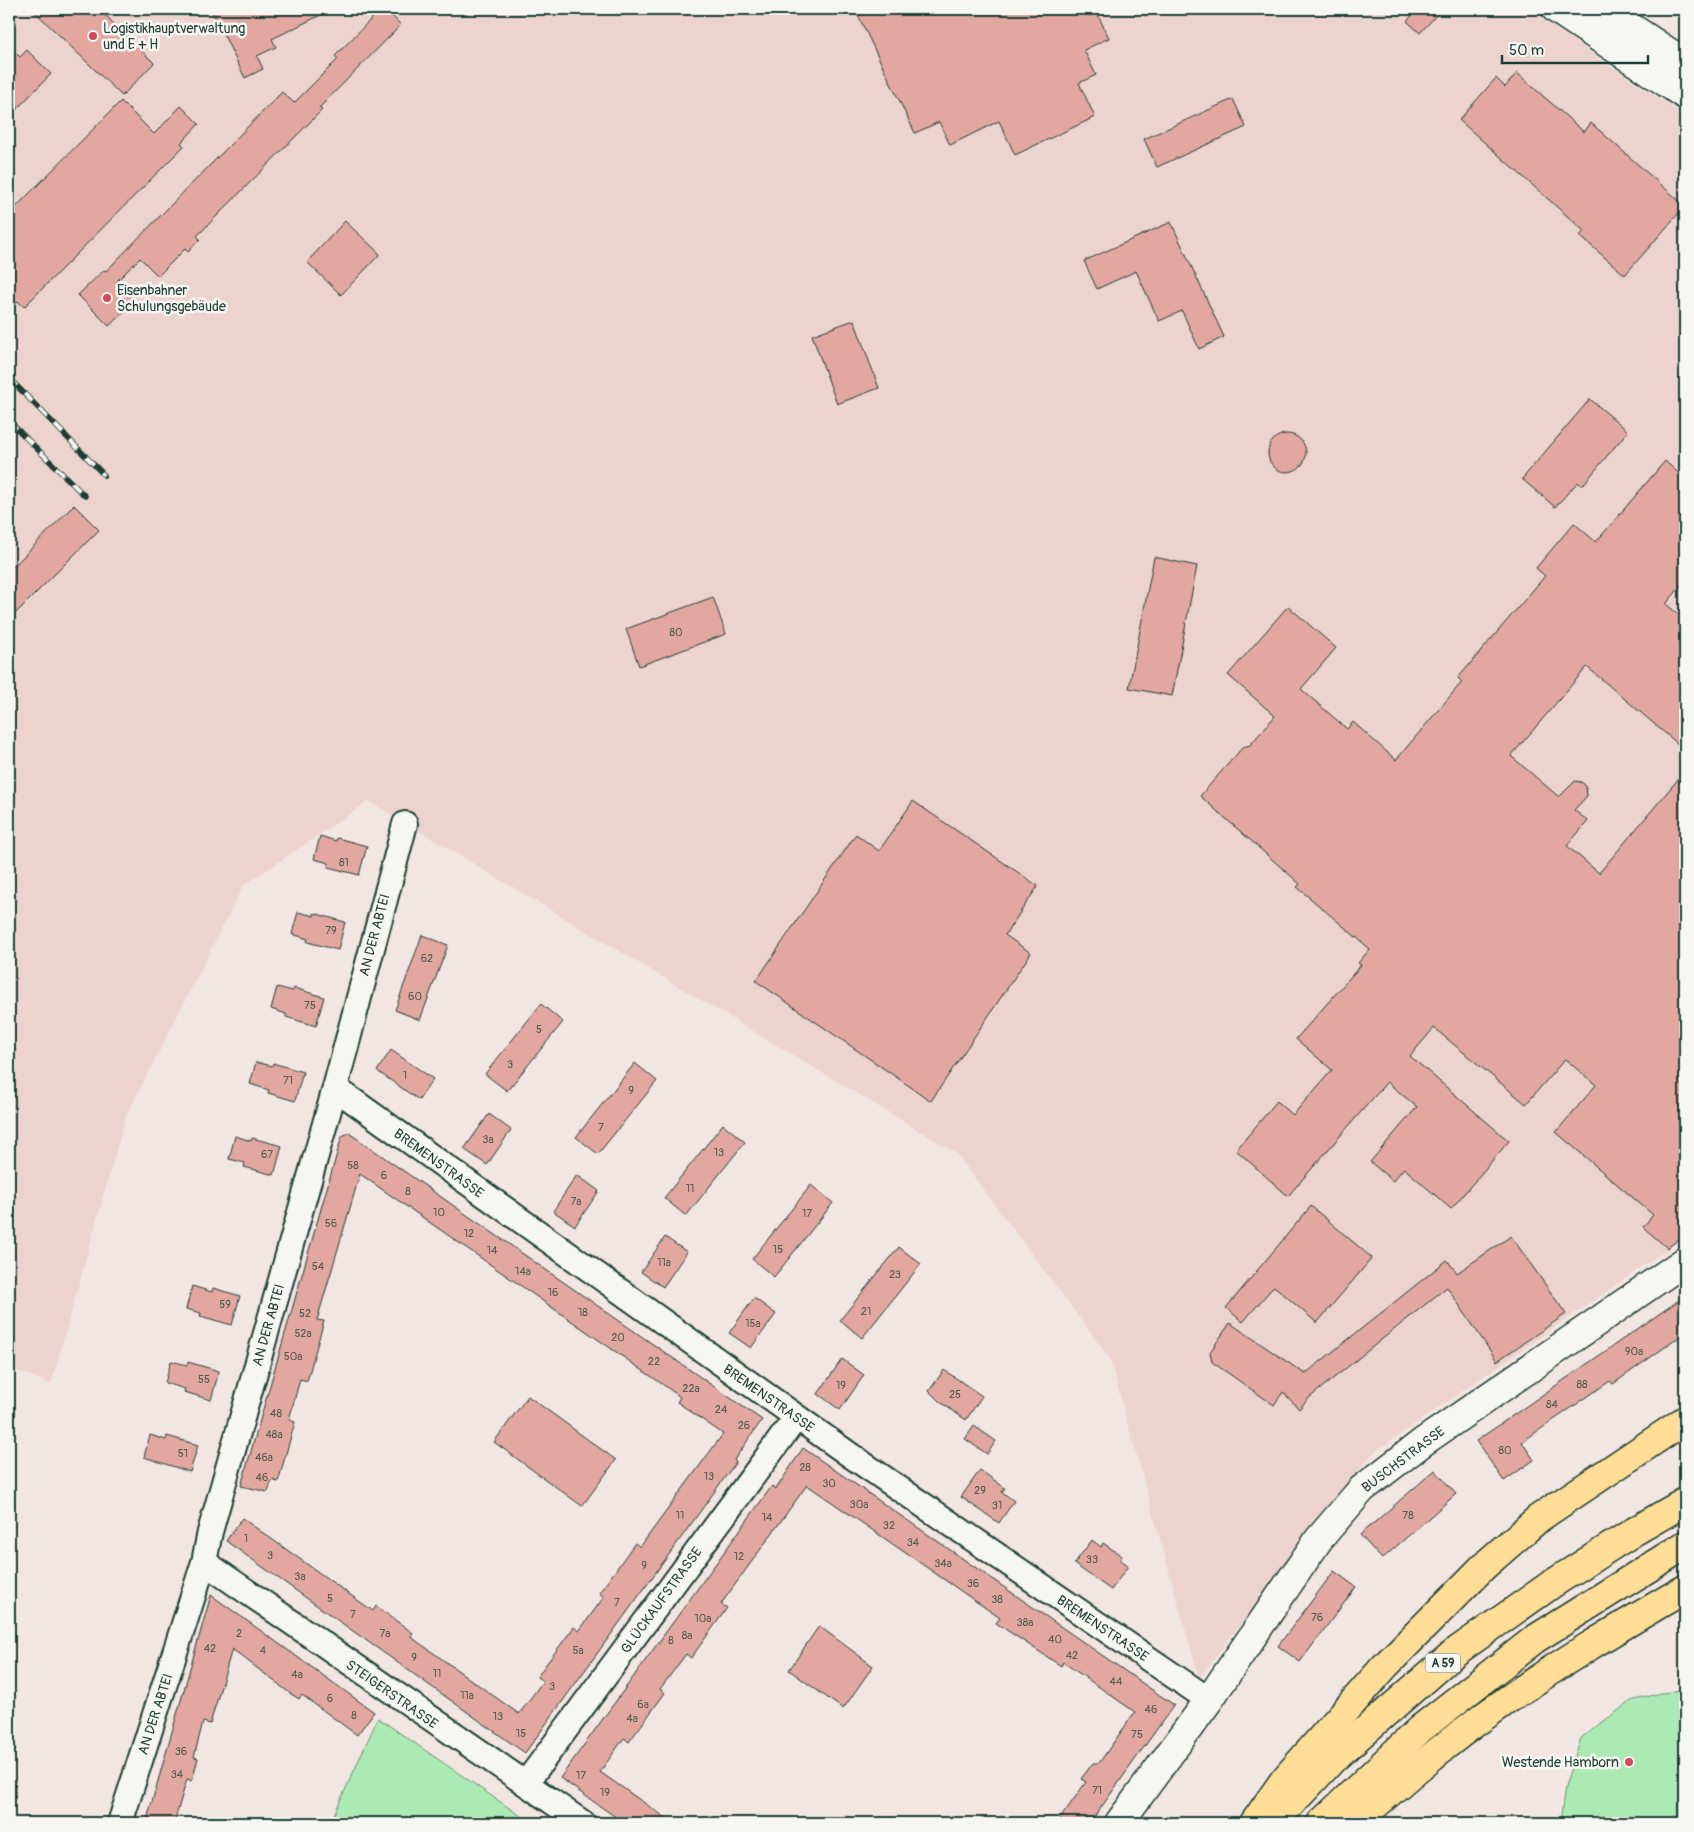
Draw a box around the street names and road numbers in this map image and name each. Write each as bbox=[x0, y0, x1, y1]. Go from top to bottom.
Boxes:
street label: AN DER ABTEI bbox=[355, 892, 394, 978]
street label: BREMENSTRASSE bbox=[390, 1125, 487, 1202]
street label: AN DER ABTEI bbox=[249, 1282, 288, 1368]
street label: BREMENSTRASSE bbox=[720, 1361, 817, 1436]
street label: BUSCHSTRASSE bbox=[1358, 1423, 1448, 1496]
street label: GLÜCKAUFSTRASSE bbox=[617, 1544, 706, 1657]
street label: BREMENSTRASSE bbox=[1054, 1591, 1152, 1665]
road number: A 59 bbox=[1426, 1654, 1460, 1672]
street label: STEIGERSTRASSE bbox=[342, 1656, 441, 1733]
street label: AN DER ABTEI bbox=[134, 1671, 177, 1757]

